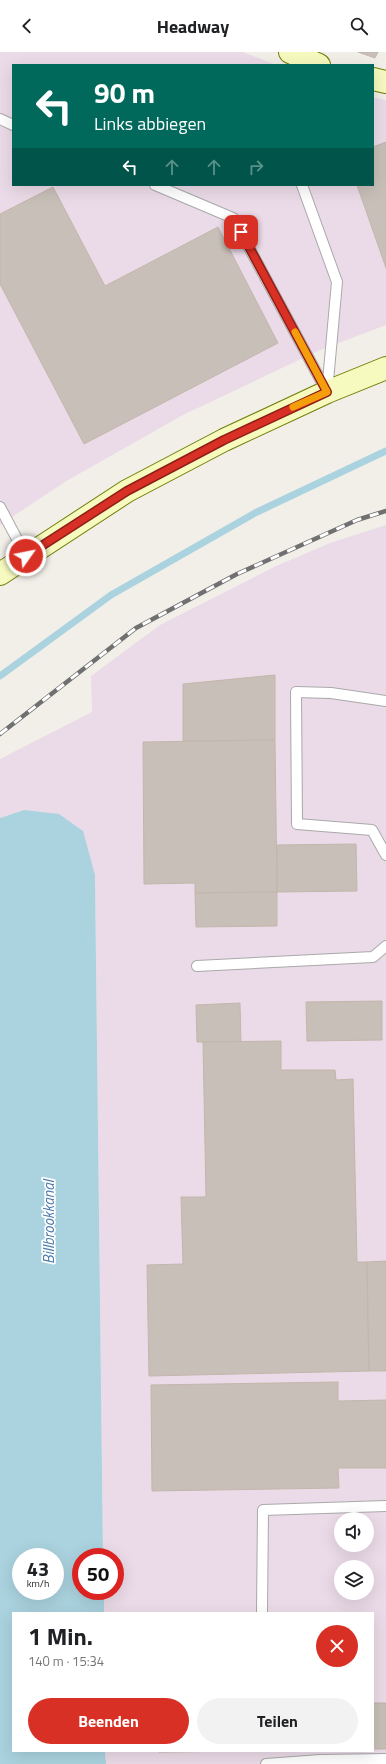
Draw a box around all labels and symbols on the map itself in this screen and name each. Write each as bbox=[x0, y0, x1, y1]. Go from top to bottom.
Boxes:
pin bbox=[224, 215, 258, 249]
position arrow bbox=[5, 535, 47, 577]
water label: Billbrookkanal bbox=[37, 1178, 60, 1264]
speed limit sign: 50 bbox=[72, 1548, 124, 1600]

